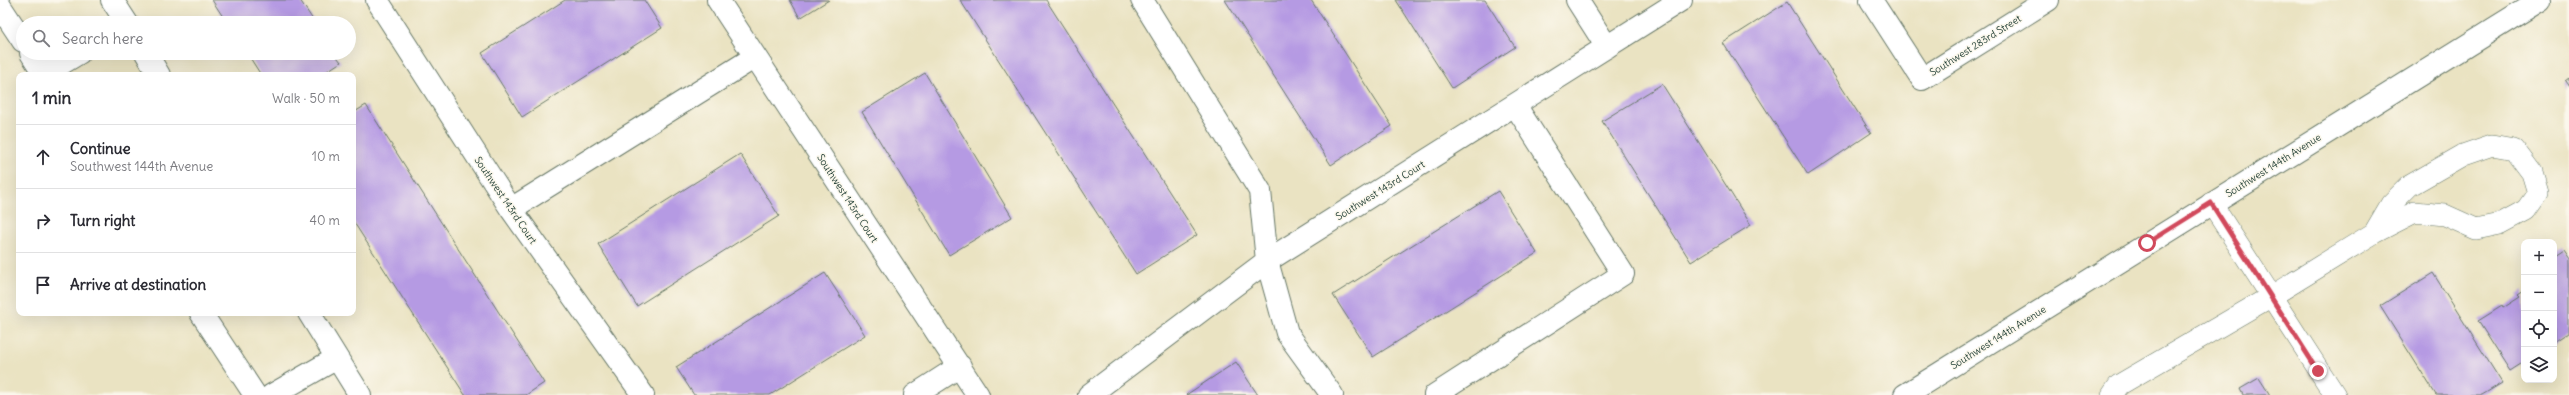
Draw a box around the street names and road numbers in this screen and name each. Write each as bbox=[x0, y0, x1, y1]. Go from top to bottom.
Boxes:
street label: Southwest 283rd Street bbox=[1927, 12, 2024, 79]
street label: Southwest 144th Avenue bbox=[2223, 131, 2323, 200]
street label: Southwest 143rd Court bbox=[814, 152, 881, 245]
street label: Southwest 143rd Court bbox=[471, 154, 540, 247]
street label: Southwest 143rd Court bbox=[1333, 157, 1428, 223]
street label: Southwest 144th Avenue bbox=[1948, 303, 2048, 372]

